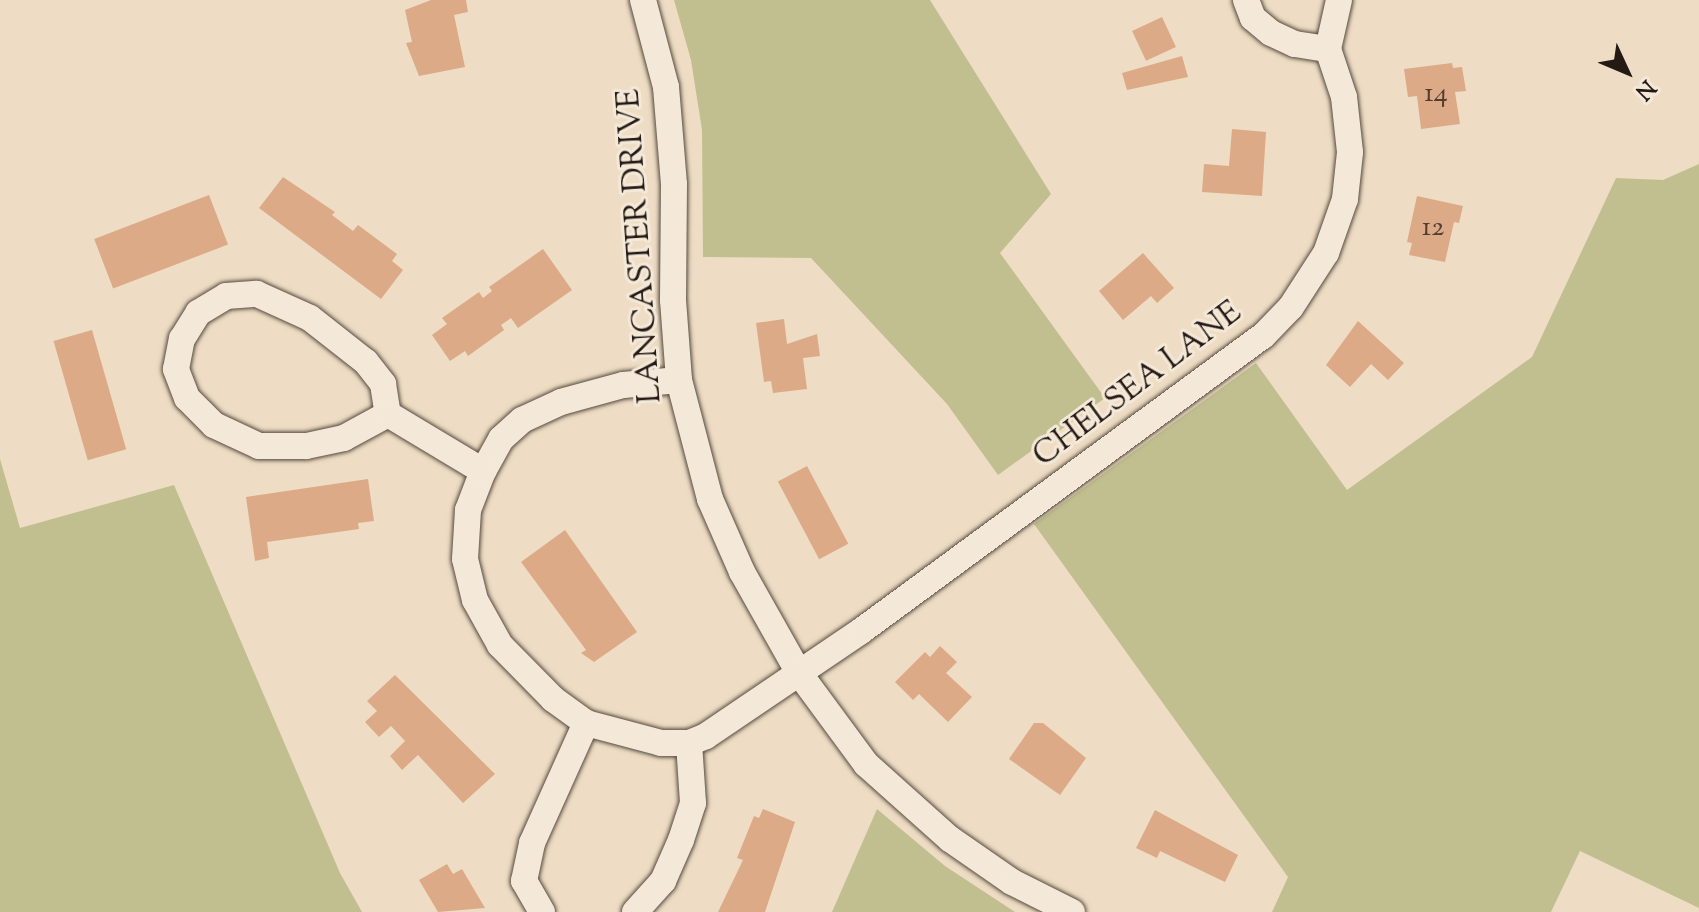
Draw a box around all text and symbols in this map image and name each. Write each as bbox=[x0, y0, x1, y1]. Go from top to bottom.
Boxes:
north arrow bbox=[1587, 32, 1667, 112]
text: N bbox=[1627, 71, 1662, 106]
house number: 14 bbox=[1424, 77, 1448, 111]
street label: LANCASTER DRIVE bbox=[611, 87, 671, 405]
house number: 12 bbox=[1422, 211, 1444, 245]
street label: CHELSEA LANE bbox=[1026, 294, 1250, 476]

